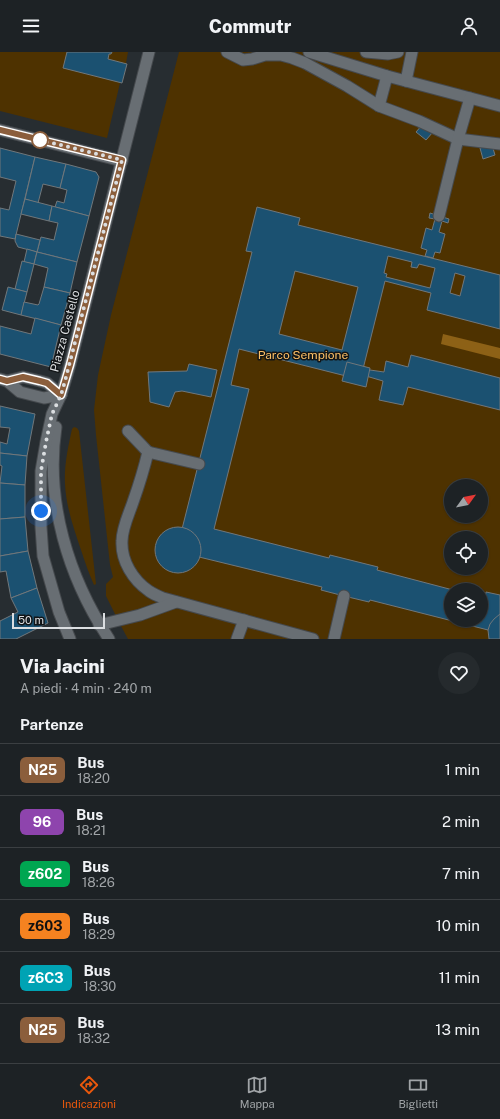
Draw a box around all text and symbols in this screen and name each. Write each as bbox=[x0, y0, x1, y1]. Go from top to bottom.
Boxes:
icon: menu bbox=[20, 15, 42, 37]
icon: person bbox=[458, 15, 480, 37]
text: Commutr bbox=[209, 16, 291, 37]
unlabelled marker bbox=[31, 131, 49, 149]
street label: Piazza Castello bbox=[47, 288, 83, 373]
park label: Parco Sempione bbox=[258, 348, 349, 362]
north arrow bbox=[444, 479, 488, 523]
map controls bbox=[444, 479, 488, 627]
your location bbox=[31, 501, 51, 521]
button: locate bbox=[444, 531, 488, 575]
button: layers bbox=[444, 583, 488, 627]
scale bar bbox=[12, 611, 105, 630]
text: 50 m bbox=[18, 614, 44, 626]
button: heart bbox=[438, 652, 480, 694]
text: Via Jacini bbox=[20, 655, 105, 677]
text: A piedi · 4 min · 240 m bbox=[20, 681, 152, 696]
text: Partenze bbox=[20, 716, 84, 733]
text: Bus bbox=[77, 754, 104, 771]
text: 1 min bbox=[445, 761, 480, 778]
text: N25 bbox=[28, 762, 57, 778]
text: 18:20 bbox=[77, 771, 110, 786]
text: Bus bbox=[76, 806, 103, 823]
text: 2 min bbox=[442, 813, 480, 830]
text: 96 bbox=[33, 814, 51, 830]
text: 18:21 bbox=[76, 823, 106, 838]
text: Bus bbox=[82, 858, 109, 875]
text: 7 min bbox=[442, 865, 480, 882]
text: z602 bbox=[28, 866, 62, 882]
text: 18:26 bbox=[82, 875, 115, 890]
text: Bus bbox=[82, 910, 110, 927]
text: 10 min bbox=[436, 917, 480, 934]
text: z603 bbox=[28, 918, 62, 934]
text: 18:29 bbox=[82, 927, 115, 942]
text: Bus bbox=[84, 962, 111, 979]
text: 11 min bbox=[439, 969, 480, 986]
text: z6C3 bbox=[28, 970, 64, 986]
text: 18:30 bbox=[84, 979, 116, 994]
text: Bus bbox=[77, 1014, 104, 1031]
text: 13 min bbox=[435, 1021, 480, 1038]
text: N25 bbox=[28, 1022, 57, 1038]
text: 18:32 bbox=[77, 1031, 110, 1046]
tab: Indicazioni bbox=[62, 1074, 116, 1110]
tab: Mappa bbox=[240, 1074, 275, 1110]
tab: Biglietti bbox=[398, 1074, 438, 1110]

